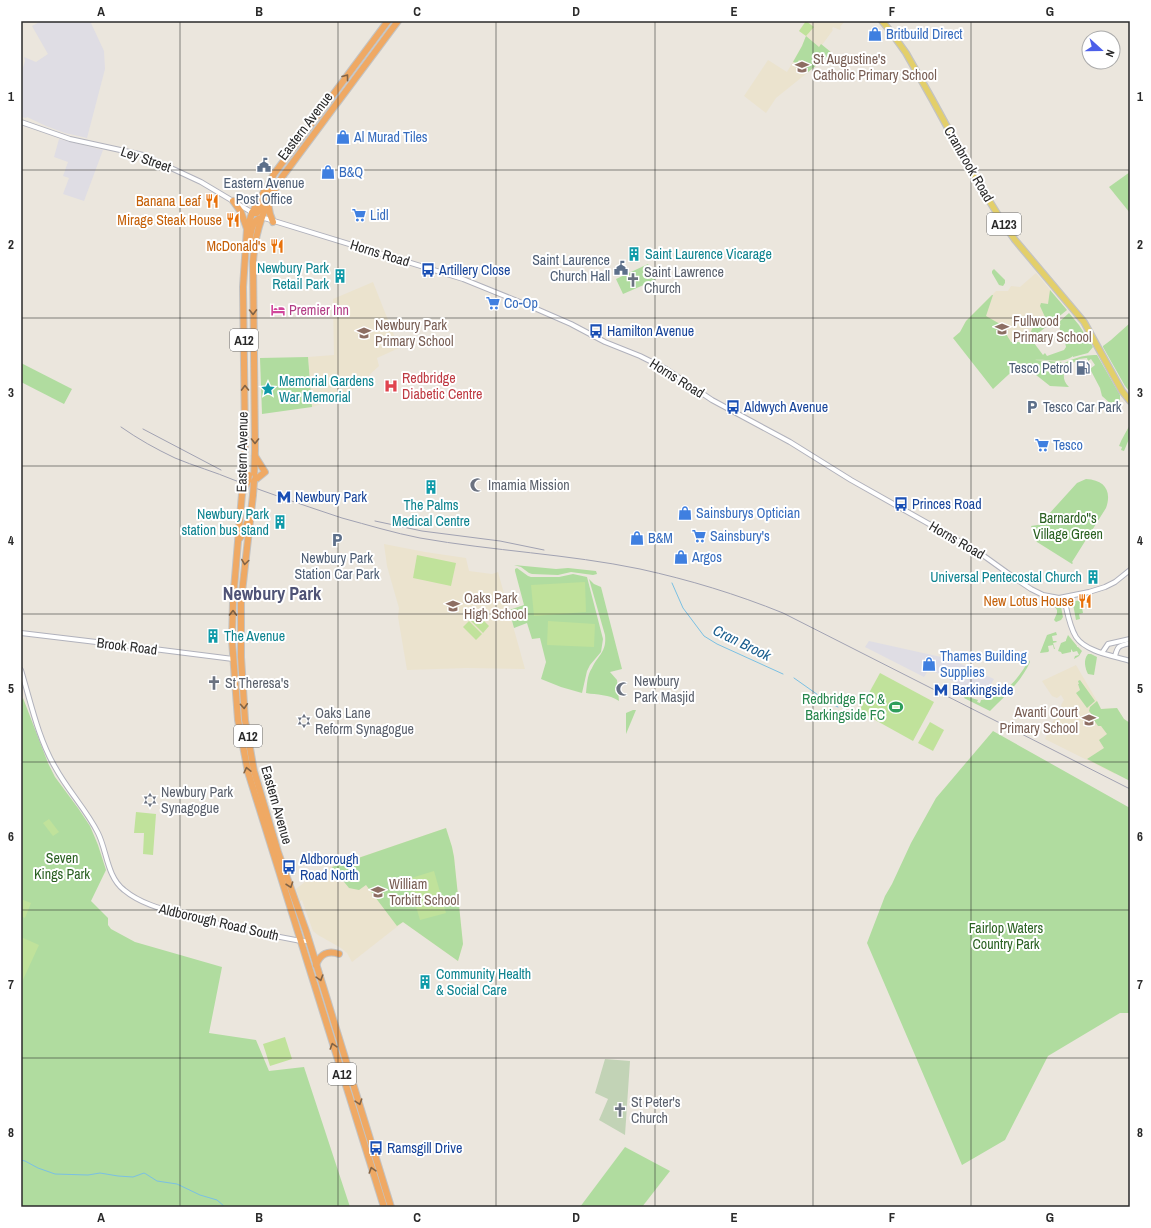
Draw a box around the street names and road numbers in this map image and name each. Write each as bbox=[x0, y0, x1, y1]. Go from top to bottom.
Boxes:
street label: Eastern Avenue bbox=[273, 88, 337, 164]
street label: Cranbrook Road bbox=[940, 123, 998, 205]
street label: Ley Street bbox=[118, 142, 174, 176]
road number: A123 bbox=[987, 213, 1021, 235]
street label: Horns Road bbox=[348, 235, 412, 271]
road number: A12 bbox=[230, 329, 258, 351]
street label: Horns Road bbox=[646, 354, 708, 402]
street label: Eastern Avenue bbox=[232, 411, 252, 493]
street label: Horns Road bbox=[926, 517, 988, 563]
street label: Brook Road bbox=[96, 633, 158, 659]
road number: A12 bbox=[234, 725, 262, 747]
street label: Eastern Avenue bbox=[257, 764, 297, 846]
street label: Aldborough Road South bbox=[156, 899, 281, 945]
road number: A12 bbox=[328, 1063, 356, 1085]

